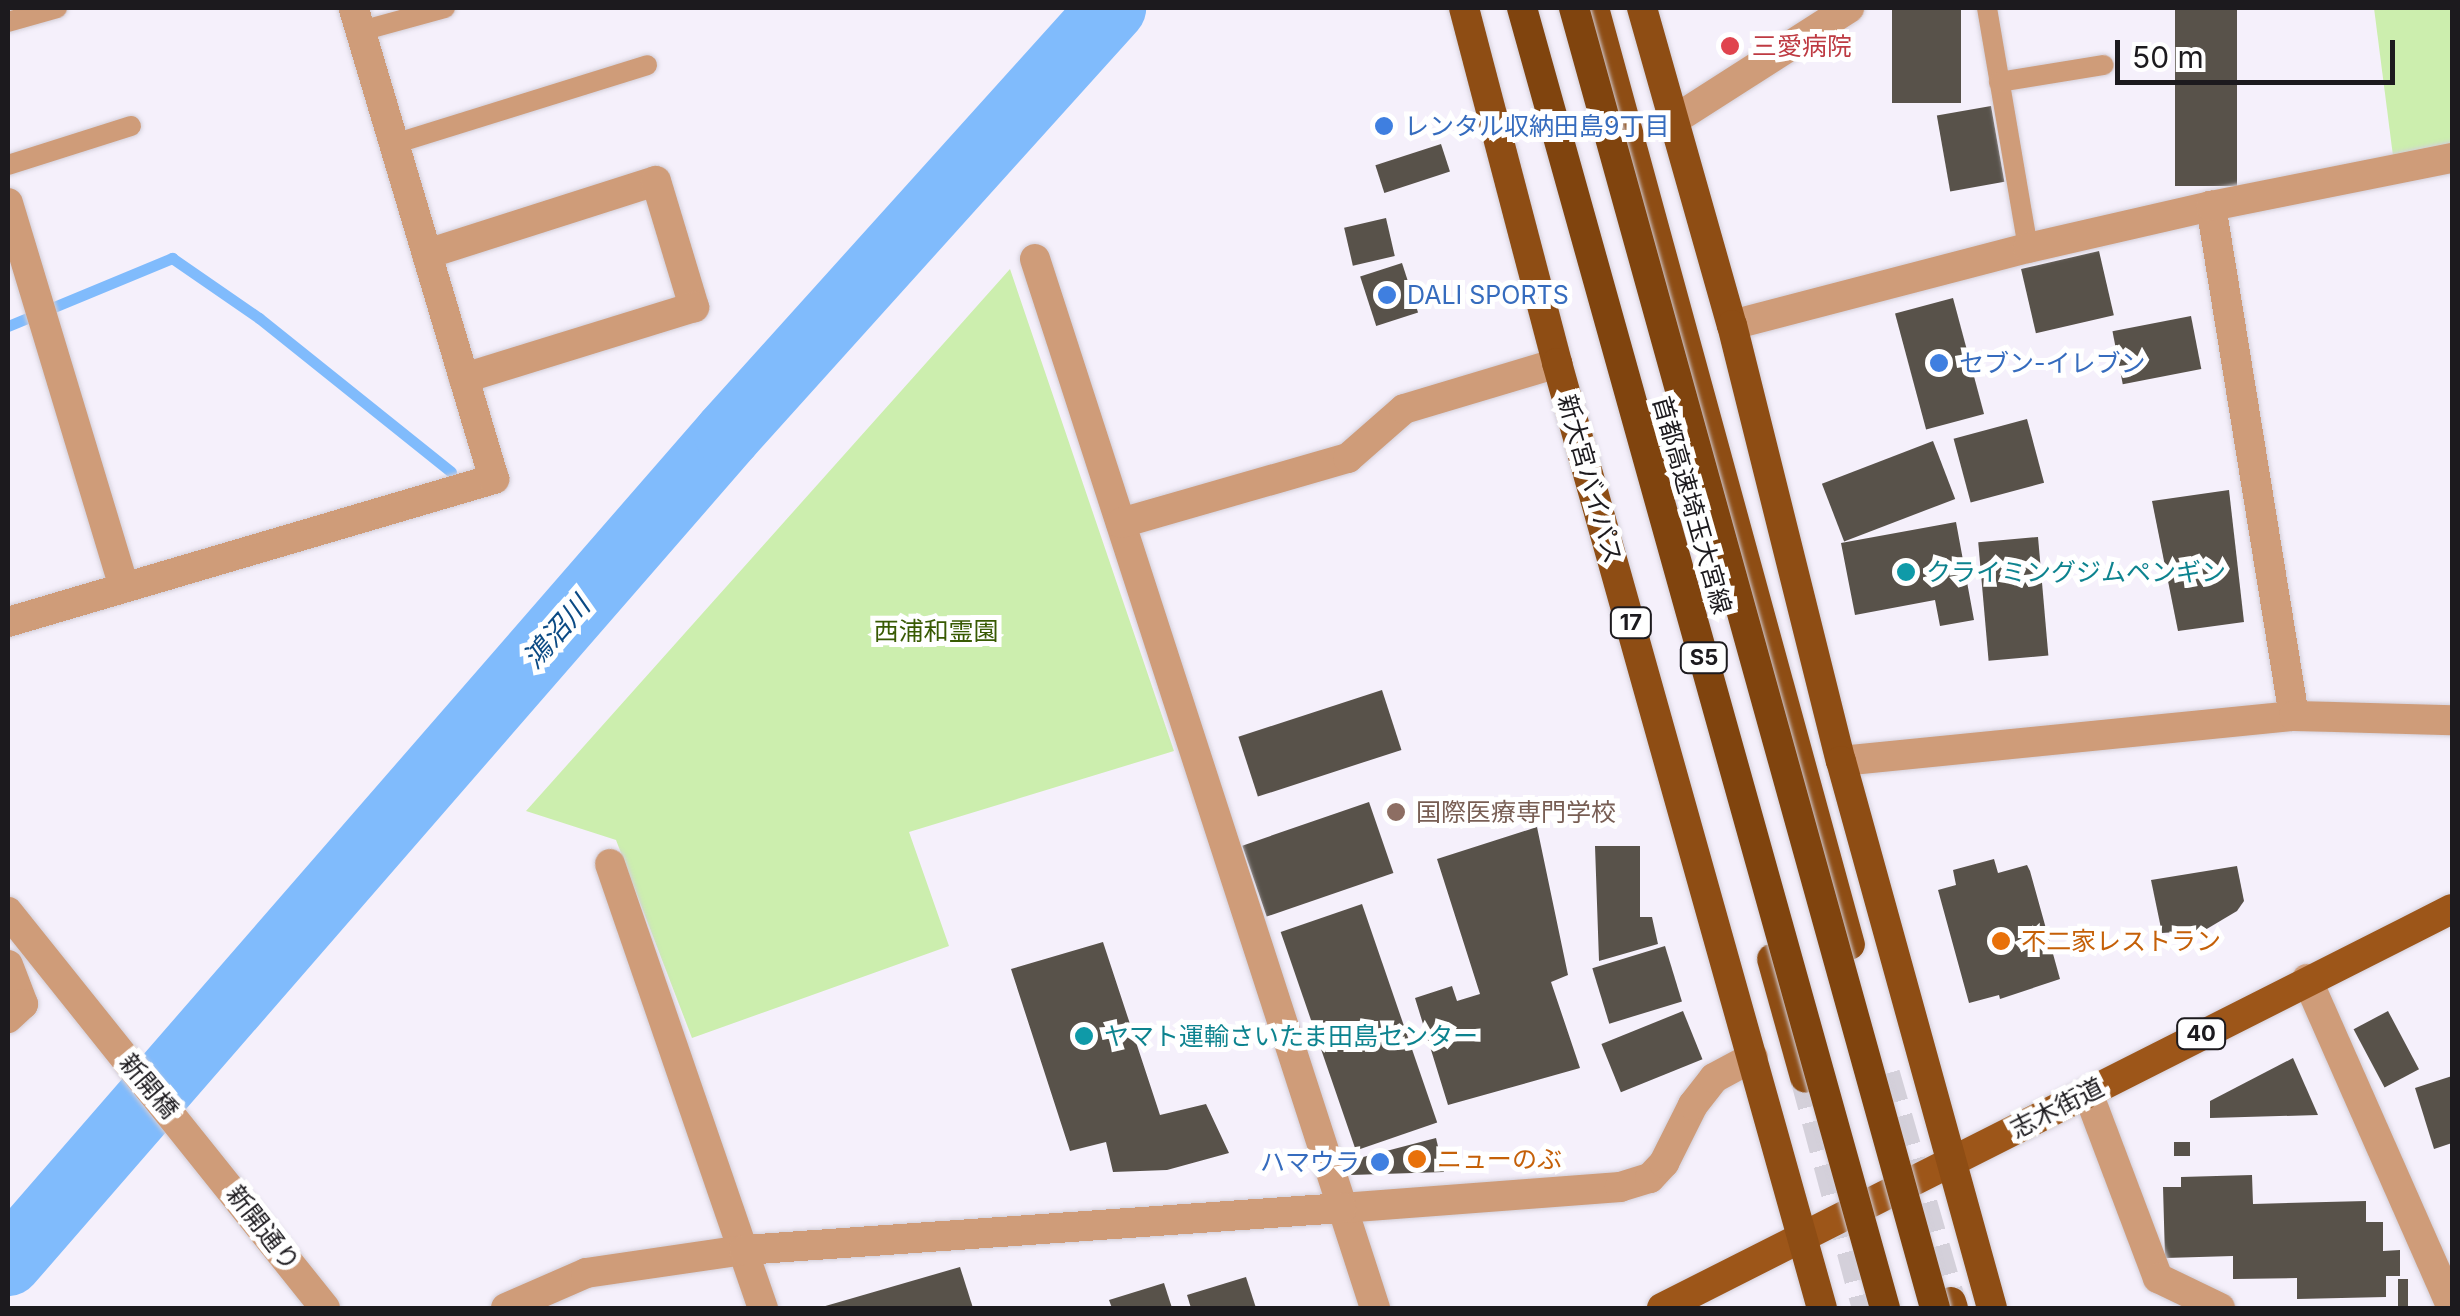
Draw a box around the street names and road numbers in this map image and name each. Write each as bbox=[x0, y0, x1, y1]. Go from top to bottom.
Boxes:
street label: 新大宮バイパス bbox=[1551, 391, 1629, 567]
street label: 首都高速埼玉大宮線 bbox=[1647, 393, 1737, 617]
road number: 17 bbox=[1608, 606, 1654, 640]
road number: S5 bbox=[1679, 641, 1729, 675]
road number: 40 bbox=[2176, 1017, 2226, 1051]
street label: 新開橋 bbox=[113, 1048, 185, 1124]
street label: 志木街道 bbox=[2006, 1072, 2108, 1144]
street label: 新開通り bbox=[220, 1179, 306, 1277]

